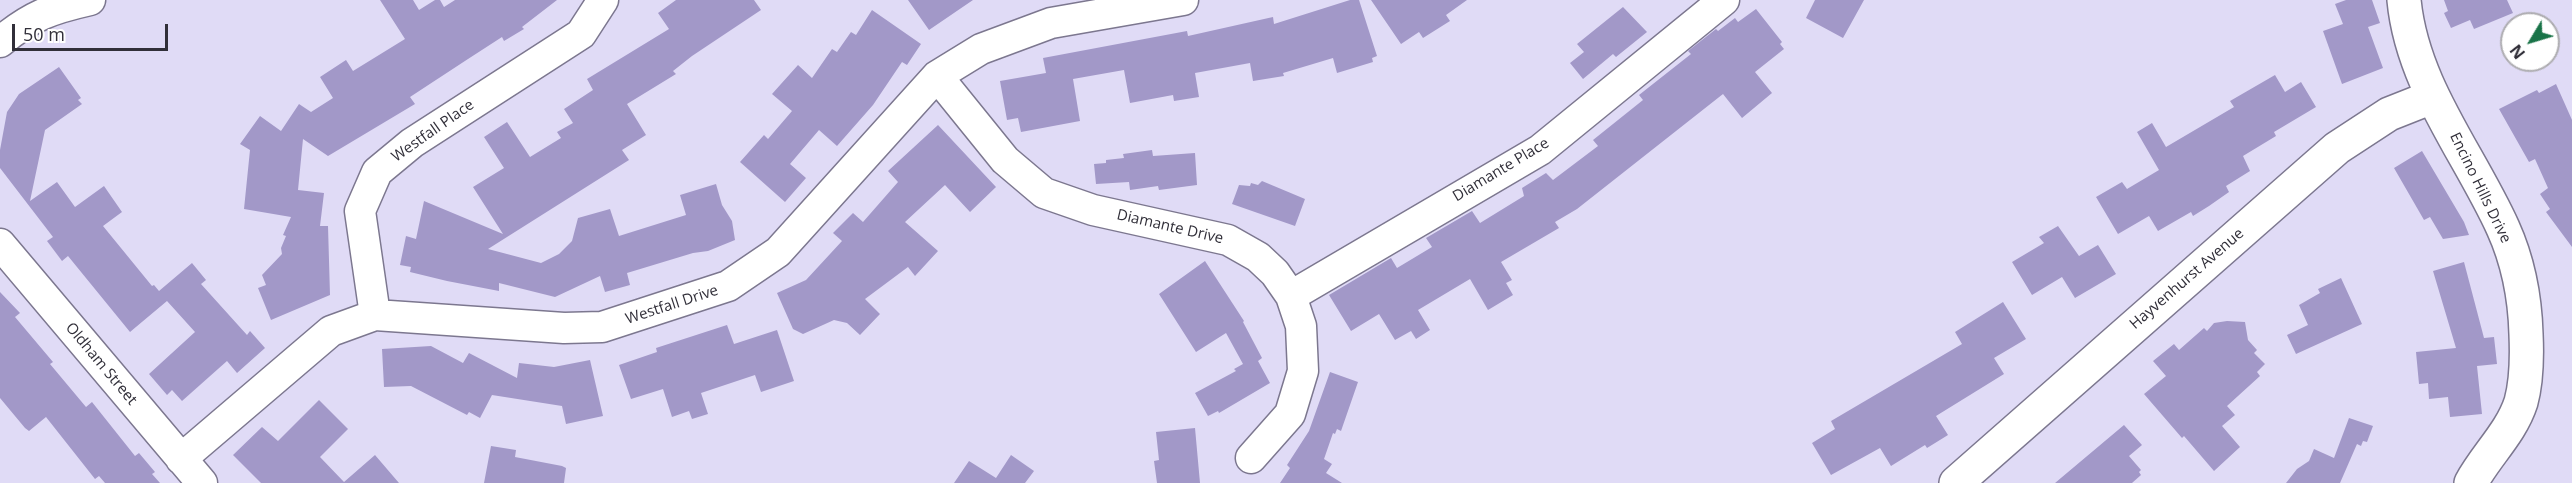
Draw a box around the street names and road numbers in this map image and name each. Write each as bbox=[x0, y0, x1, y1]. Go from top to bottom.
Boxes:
street label: Westfall Place bbox=[388, 96, 478, 166]
street label: Encino Hills Drive bbox=[2445, 130, 2515, 246]
street label: Diamante Place bbox=[1450, 134, 1552, 206]
street label: Diamante Drive bbox=[1115, 206, 1225, 248]
street label: Hayvenhurst Avenue bbox=[2126, 225, 2248, 333]
street label: Westfall Drive bbox=[623, 282, 721, 328]
street label: Oldham Street bbox=[61, 319, 141, 409]

